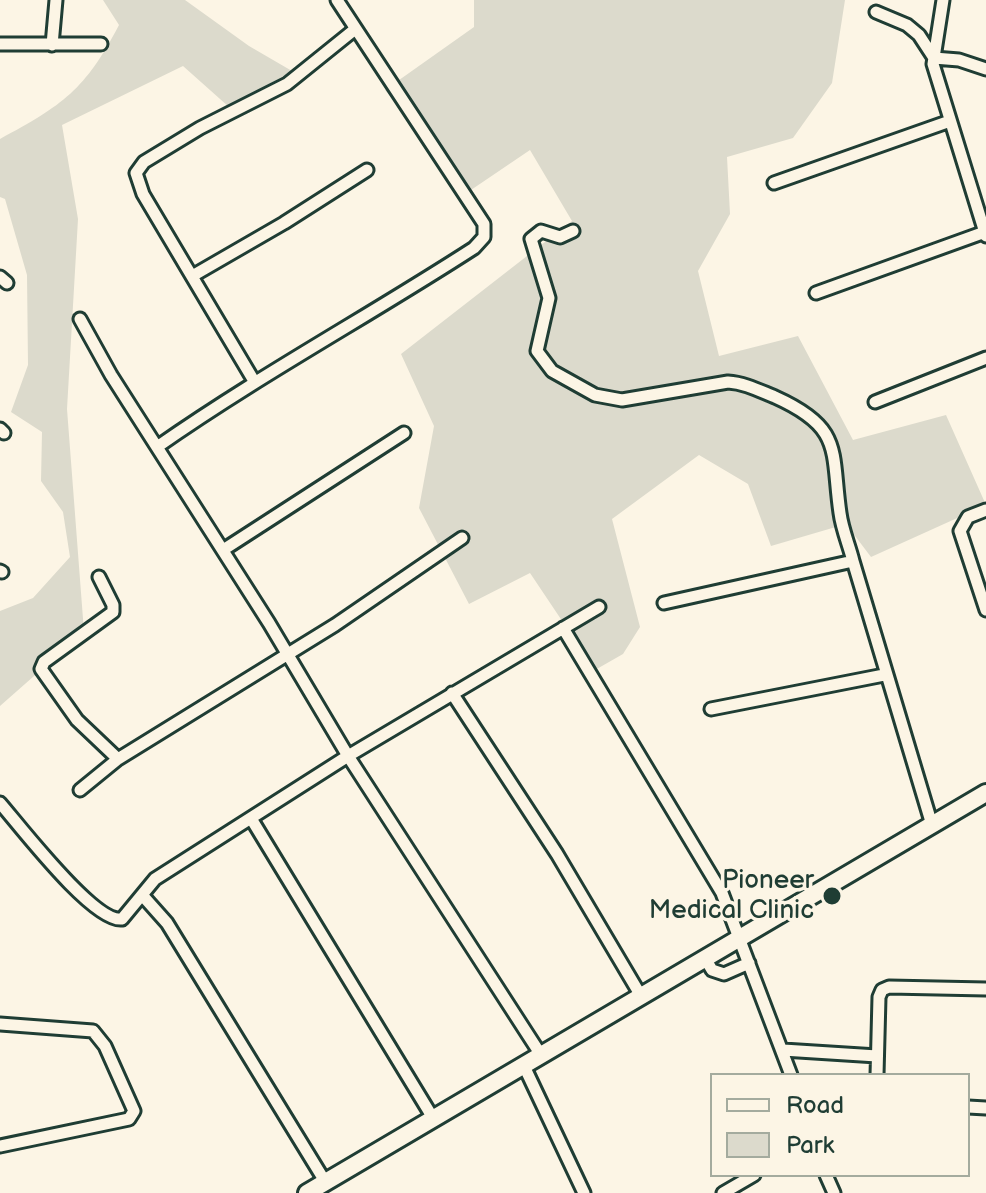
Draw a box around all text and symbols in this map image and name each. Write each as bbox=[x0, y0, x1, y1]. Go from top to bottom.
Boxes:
place label: Pioneer Medical Clinic bbox=[649, 865, 814, 926]
marker: Pioneer Medical Clinic bbox=[821, 885, 843, 907]
legend bbox=[710, 1073, 970, 1177]
text: Road bbox=[786, 1091, 844, 1120]
text: Park bbox=[786, 1131, 834, 1160]

